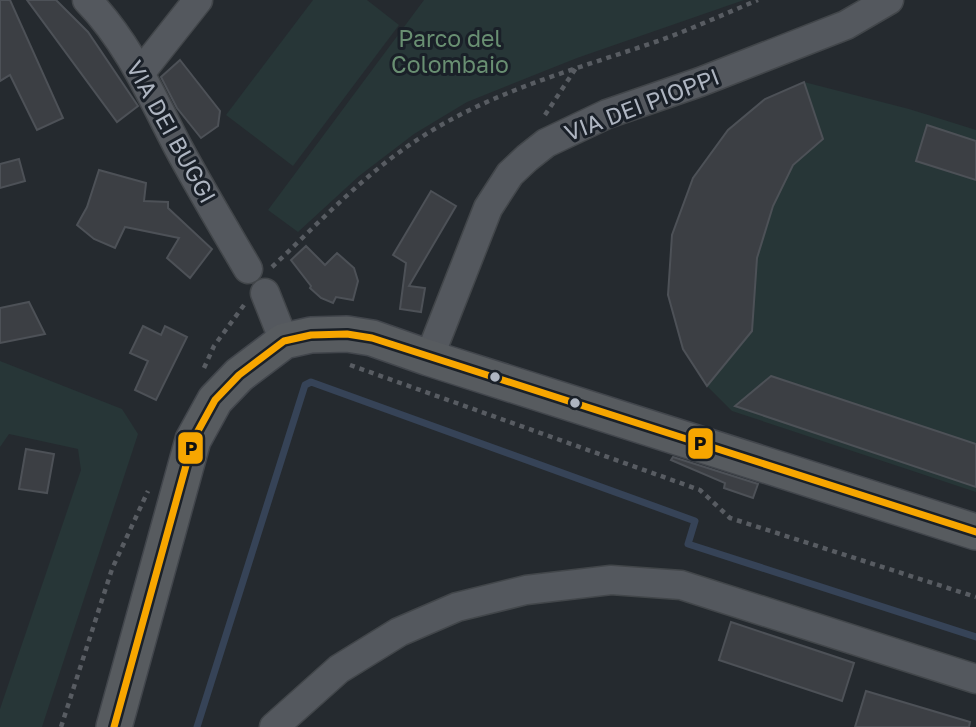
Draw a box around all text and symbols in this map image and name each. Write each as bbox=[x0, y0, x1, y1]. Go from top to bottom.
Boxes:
park label: Parco del Colombaio bbox=[391, 24, 509, 78]
street label: VIA DEI BUGGI bbox=[121, 55, 223, 208]
street label: VIA DEI PIOPPI bbox=[560, 62, 723, 146]
unlabelled marker bbox=[488, 370, 502, 384]
unlabelled marker bbox=[568, 396, 582, 410]
line badge: P bbox=[687, 427, 714, 460]
line badge: P bbox=[177, 431, 204, 465]
text: P bbox=[694, 431, 707, 454]
text: P bbox=[185, 436, 198, 459]

